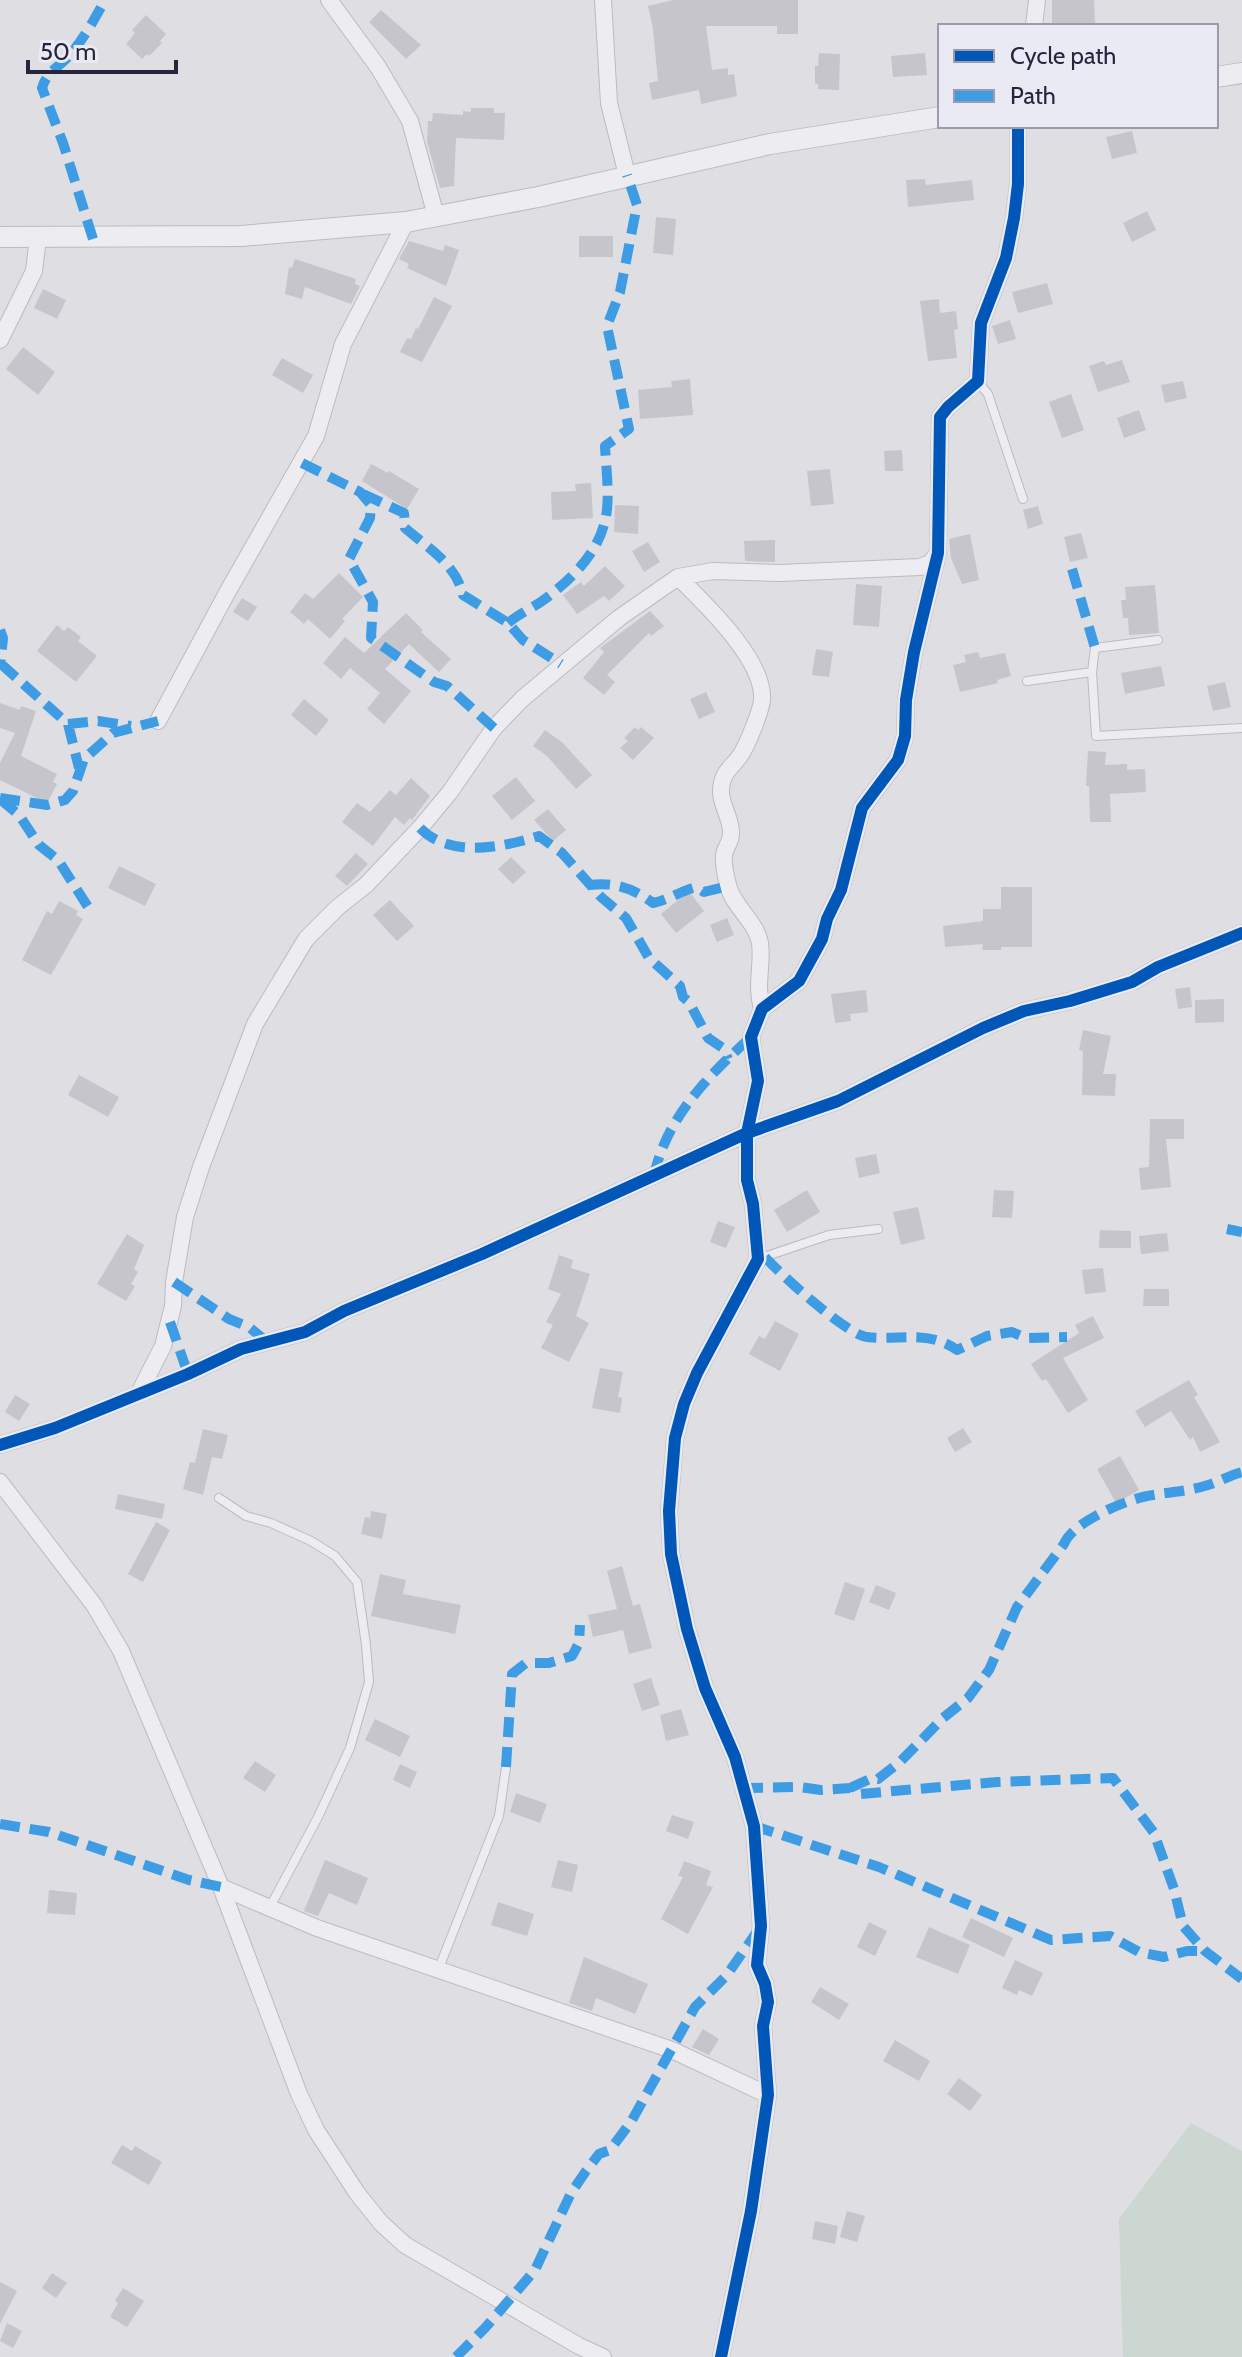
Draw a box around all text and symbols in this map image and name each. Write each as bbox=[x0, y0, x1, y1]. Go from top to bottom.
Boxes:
scale bar bbox=[28, 24, 176, 74]
legend bbox=[938, 24, 1218, 128]
text: 50 m bbox=[40, 37, 96, 66]
text: Cycle path bbox=[1010, 41, 1116, 70]
text: Path bbox=[1010, 81, 1056, 110]

